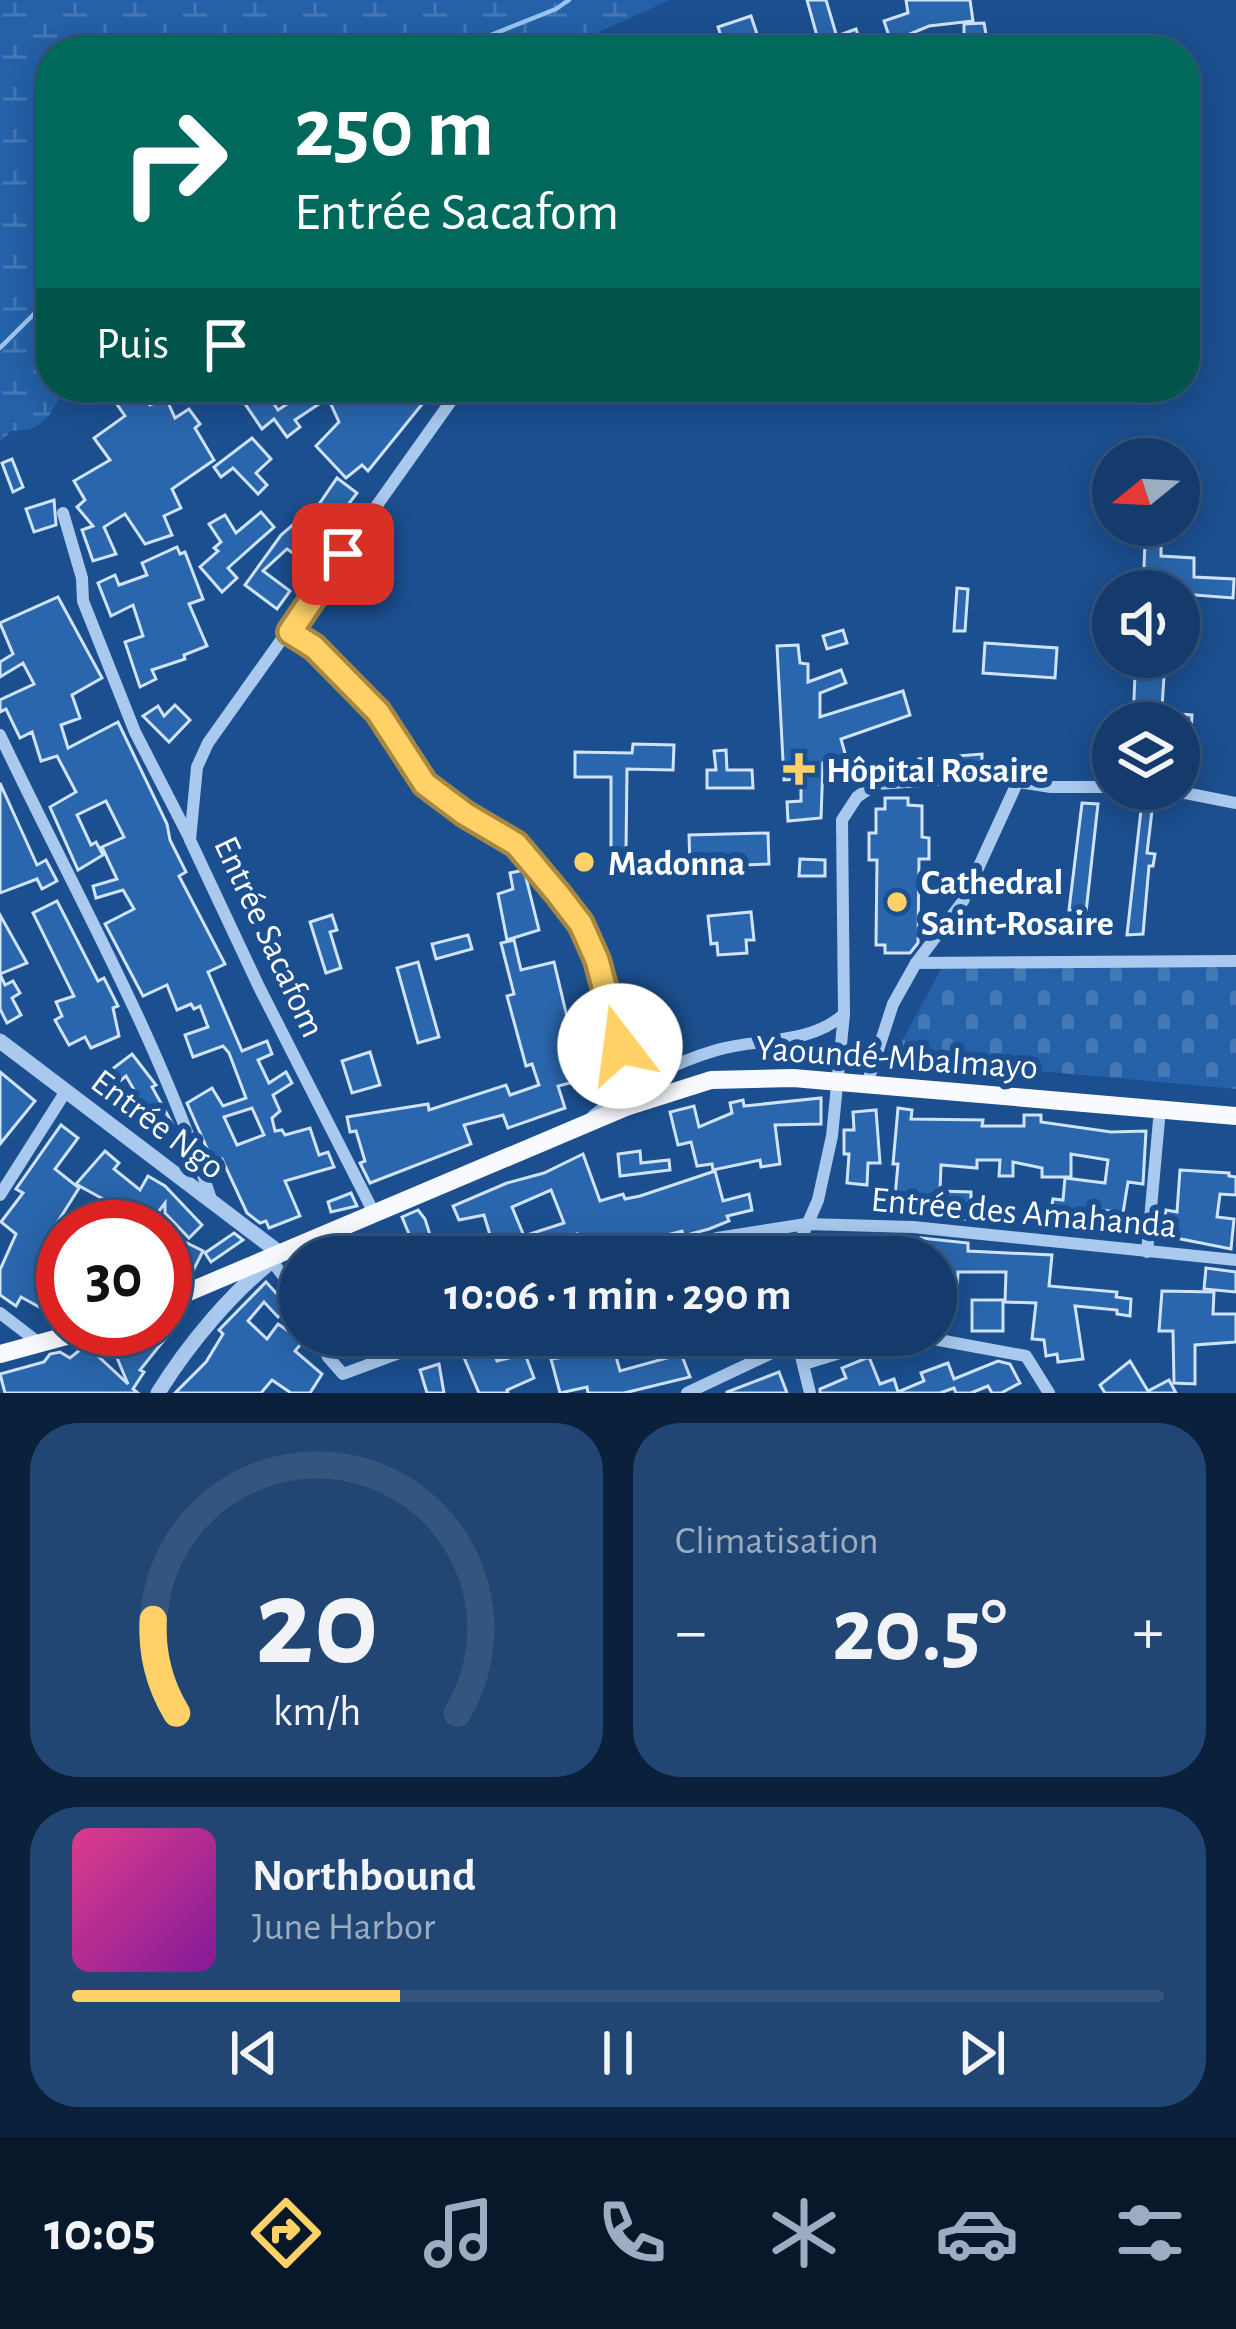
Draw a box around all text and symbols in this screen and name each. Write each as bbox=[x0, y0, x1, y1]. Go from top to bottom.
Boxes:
icon: right bbox=[96, 84, 252, 240]
text: 250 m bbox=[294, 88, 494, 172]
text: Entrée Sacafom bbox=[294, 186, 619, 240]
icon: arrive bbox=[193, 312, 259, 378]
text: Puis bbox=[96, 322, 169, 367]
north arrow bbox=[1092, 438, 1200, 546]
map controls bbox=[1092, 438, 1200, 810]
pin bbox=[292, 503, 394, 605]
icon: arrive bbox=[310, 521, 376, 587]
button: sound bbox=[1092, 570, 1200, 678]
button: layers bbox=[1092, 702, 1200, 810]
marker: Hôpital Rosaire bbox=[783, 753, 815, 785]
place label: Hôpital Rosaire bbox=[826, 753, 1048, 789]
street label: Entrée Sacafom bbox=[207, 831, 331, 1043]
place label: Madonna bbox=[608, 846, 745, 882]
marker: Madonna bbox=[571, 849, 597, 875]
place label: Cathedral Saint-Rosaire bbox=[921, 865, 1114, 942]
marker: Cathedral Saint-Rosaire bbox=[884, 889, 910, 915]
position arrow bbox=[557, 983, 683, 1109]
street label: Yaoundé-Mbalmayo bbox=[755, 1030, 1039, 1086]
street label: Entrée Ngo bbox=[84, 1063, 231, 1186]
street label: Entrée des Amahanda bbox=[869, 1182, 1178, 1244]
speed limit sign: 30 bbox=[36, 1200, 192, 1356]
text: 10:06 · 1 min · 290 m bbox=[444, 1273, 792, 1318]
text: Climatisation bbox=[675, 1522, 879, 1561]
text: 20 bbox=[255, 1562, 378, 1687]
text: 20.5° bbox=[832, 1587, 1007, 1677]
text: − bbox=[675, 1599, 707, 1665]
text: + bbox=[1132, 1599, 1164, 1665]
text: km/h bbox=[272, 1691, 361, 1734]
text: Northbound bbox=[252, 1854, 476, 1899]
text: June Harbor bbox=[252, 1908, 435, 1947]
icon: previous bbox=[221, 2020, 287, 2086]
icon: pause bbox=[585, 2020, 651, 2086]
icon: next bbox=[949, 2020, 1015, 2086]
icon: directions bbox=[244, 2191, 328, 2275]
icon: music bbox=[417, 2191, 501, 2275]
icon: phone bbox=[590, 2191, 674, 2275]
icon: climate bbox=[762, 2191, 846, 2275]
icon: car bbox=[935, 2191, 1019, 2275]
icon: filters bbox=[1108, 2191, 1192, 2275]
text: 10:05 bbox=[44, 2206, 156, 2260]

